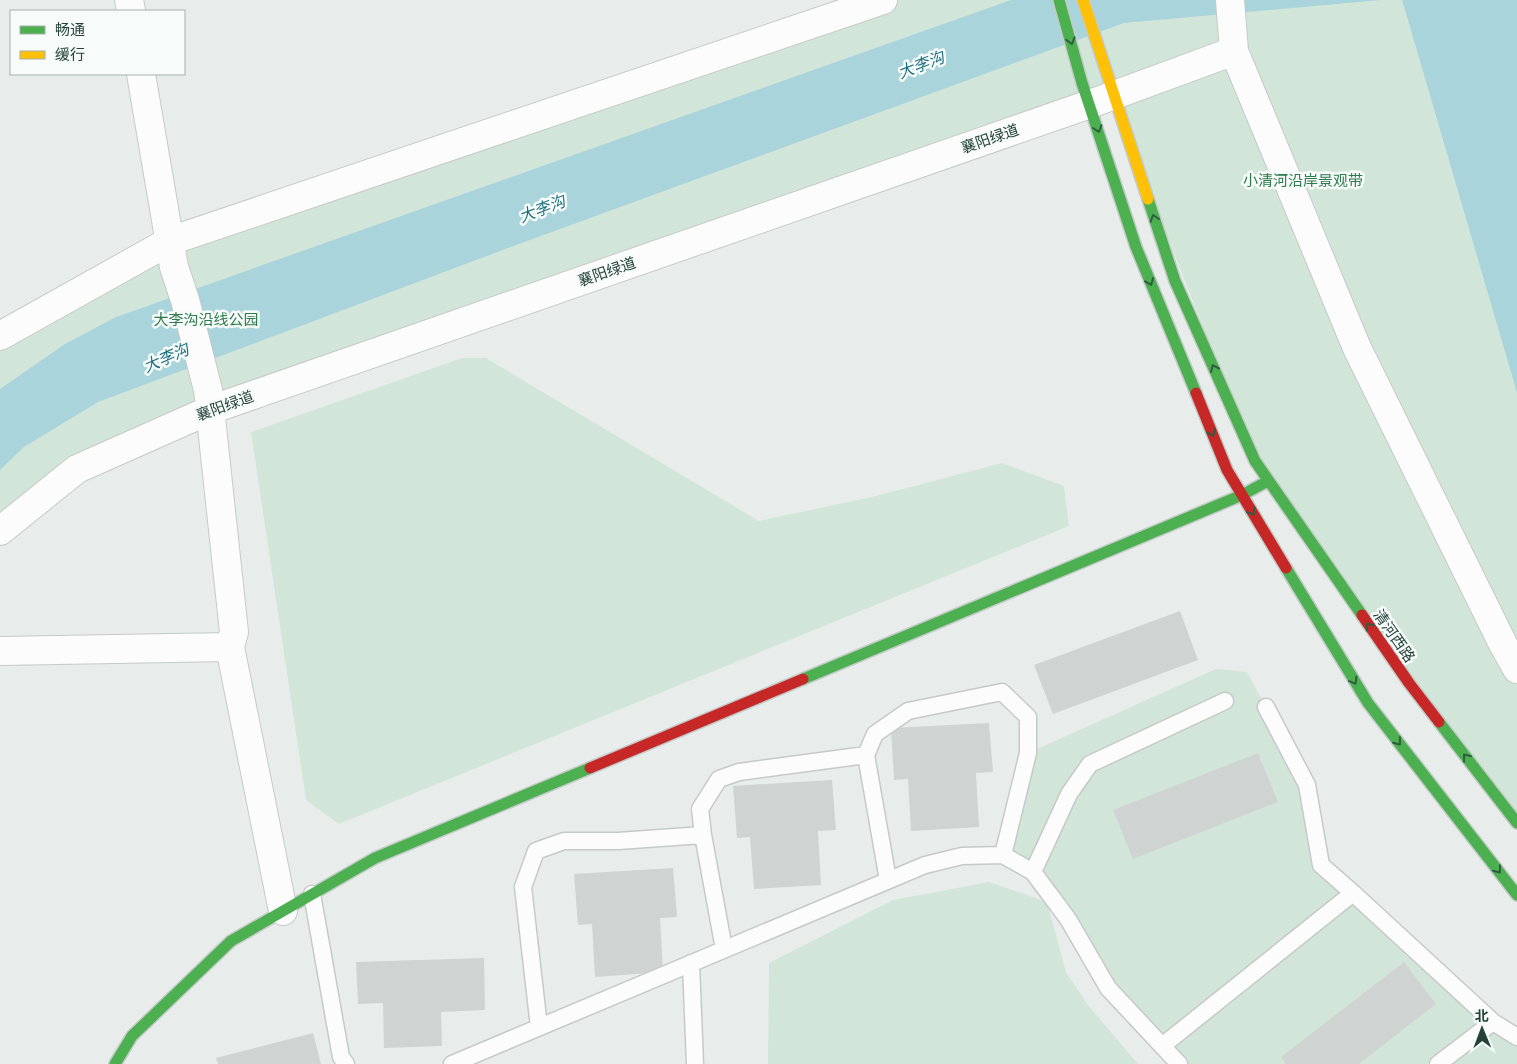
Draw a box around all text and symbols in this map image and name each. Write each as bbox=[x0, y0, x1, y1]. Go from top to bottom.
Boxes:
legend bbox=[10, 10, 185, 75]
text: 畅通 bbox=[55, 21, 85, 39]
one-way arrow bbox=[1065, 37, 1075, 45]
text: 缓行 bbox=[55, 46, 85, 64]
water label: 大李沟 bbox=[895, 47, 949, 82]
street label: 襄阳绿道 bbox=[959, 121, 1021, 157]
one-way arrow bbox=[1092, 124, 1102, 132]
park label: 小清河沿岸景观带 bbox=[1243, 172, 1363, 190]
water label: 大李沟 bbox=[516, 191, 570, 226]
one-way arrow bbox=[1150, 214, 1160, 222]
street label: 襄阳绿道 bbox=[576, 254, 638, 290]
one-way arrow bbox=[1144, 278, 1154, 286]
park label: 大李沟沿线公园 bbox=[153, 311, 259, 329]
water label: 大李沟 bbox=[140, 339, 194, 376]
one-way arrow bbox=[1210, 364, 1220, 373]
street label: 襄阳绿道 bbox=[194, 387, 256, 425]
one-way arrow bbox=[1205, 428, 1216, 437]
one-way arrow bbox=[1246, 507, 1256, 516]
street label: 清河西路 bbox=[1369, 606, 1419, 666]
one-way arrow bbox=[1366, 622, 1375, 632]
one-way arrow bbox=[1348, 676, 1358, 685]
one-way arrow bbox=[1392, 736, 1400, 745]
one-way arrow bbox=[1463, 754, 1471, 763]
one-way arrow bbox=[1492, 864, 1500, 873]
north arrow bbox=[1457, 1004, 1507, 1054]
text: 北 bbox=[1475, 1008, 1489, 1024]

